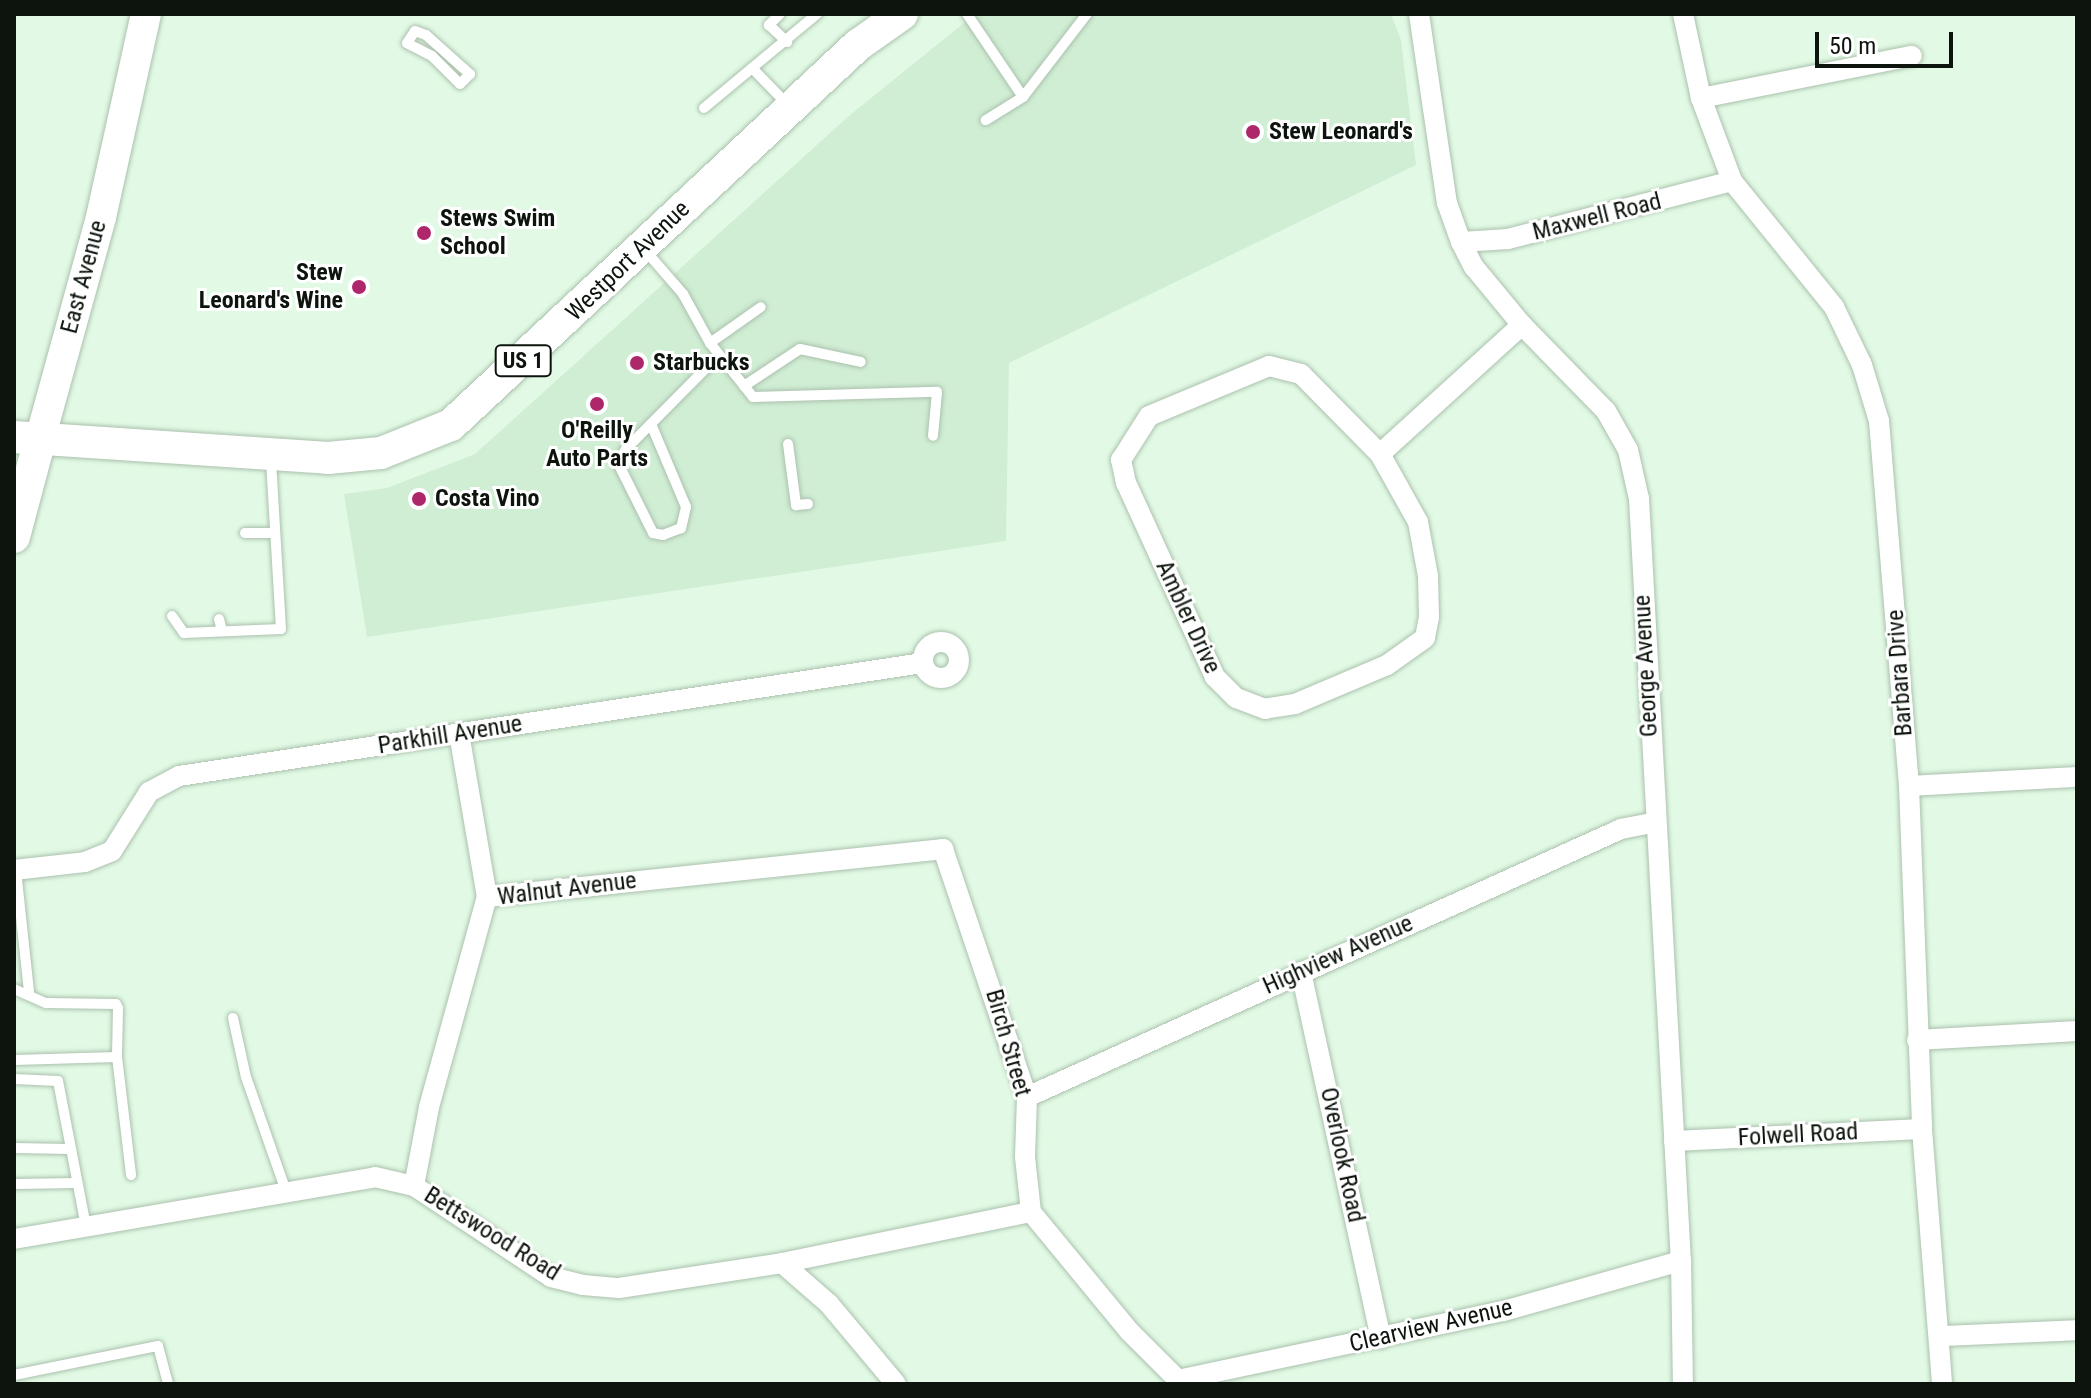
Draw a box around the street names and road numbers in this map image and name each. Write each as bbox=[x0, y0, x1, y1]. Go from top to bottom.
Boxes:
street label: Maxwell Road bbox=[1530, 187, 1664, 247]
street label: Westport Avenue bbox=[560, 195, 696, 327]
street label: East Avenue bbox=[55, 217, 113, 337]
road number: US 1 bbox=[493, 343, 553, 379]
street label: Ambler Drive bbox=[1149, 556, 1227, 678]
street label: George Avenue bbox=[1628, 594, 1664, 738]
street label: Barbara Drive bbox=[1881, 609, 1919, 737]
street label: Parkhill Avenue bbox=[376, 709, 524, 761]
street label: Walnut Avenue bbox=[496, 866, 638, 912]
street label: Highview Avenue bbox=[1259, 909, 1417, 1001]
street label: Birch Street bbox=[979, 986, 1037, 1100]
street label: Overlook Road bbox=[1314, 1085, 1370, 1225]
street label: Folwell Road bbox=[1737, 1117, 1859, 1153]
street label: Bettswood Road bbox=[419, 1181, 565, 1287]
street label: Clearview Avenue bbox=[1347, 1293, 1515, 1359]

